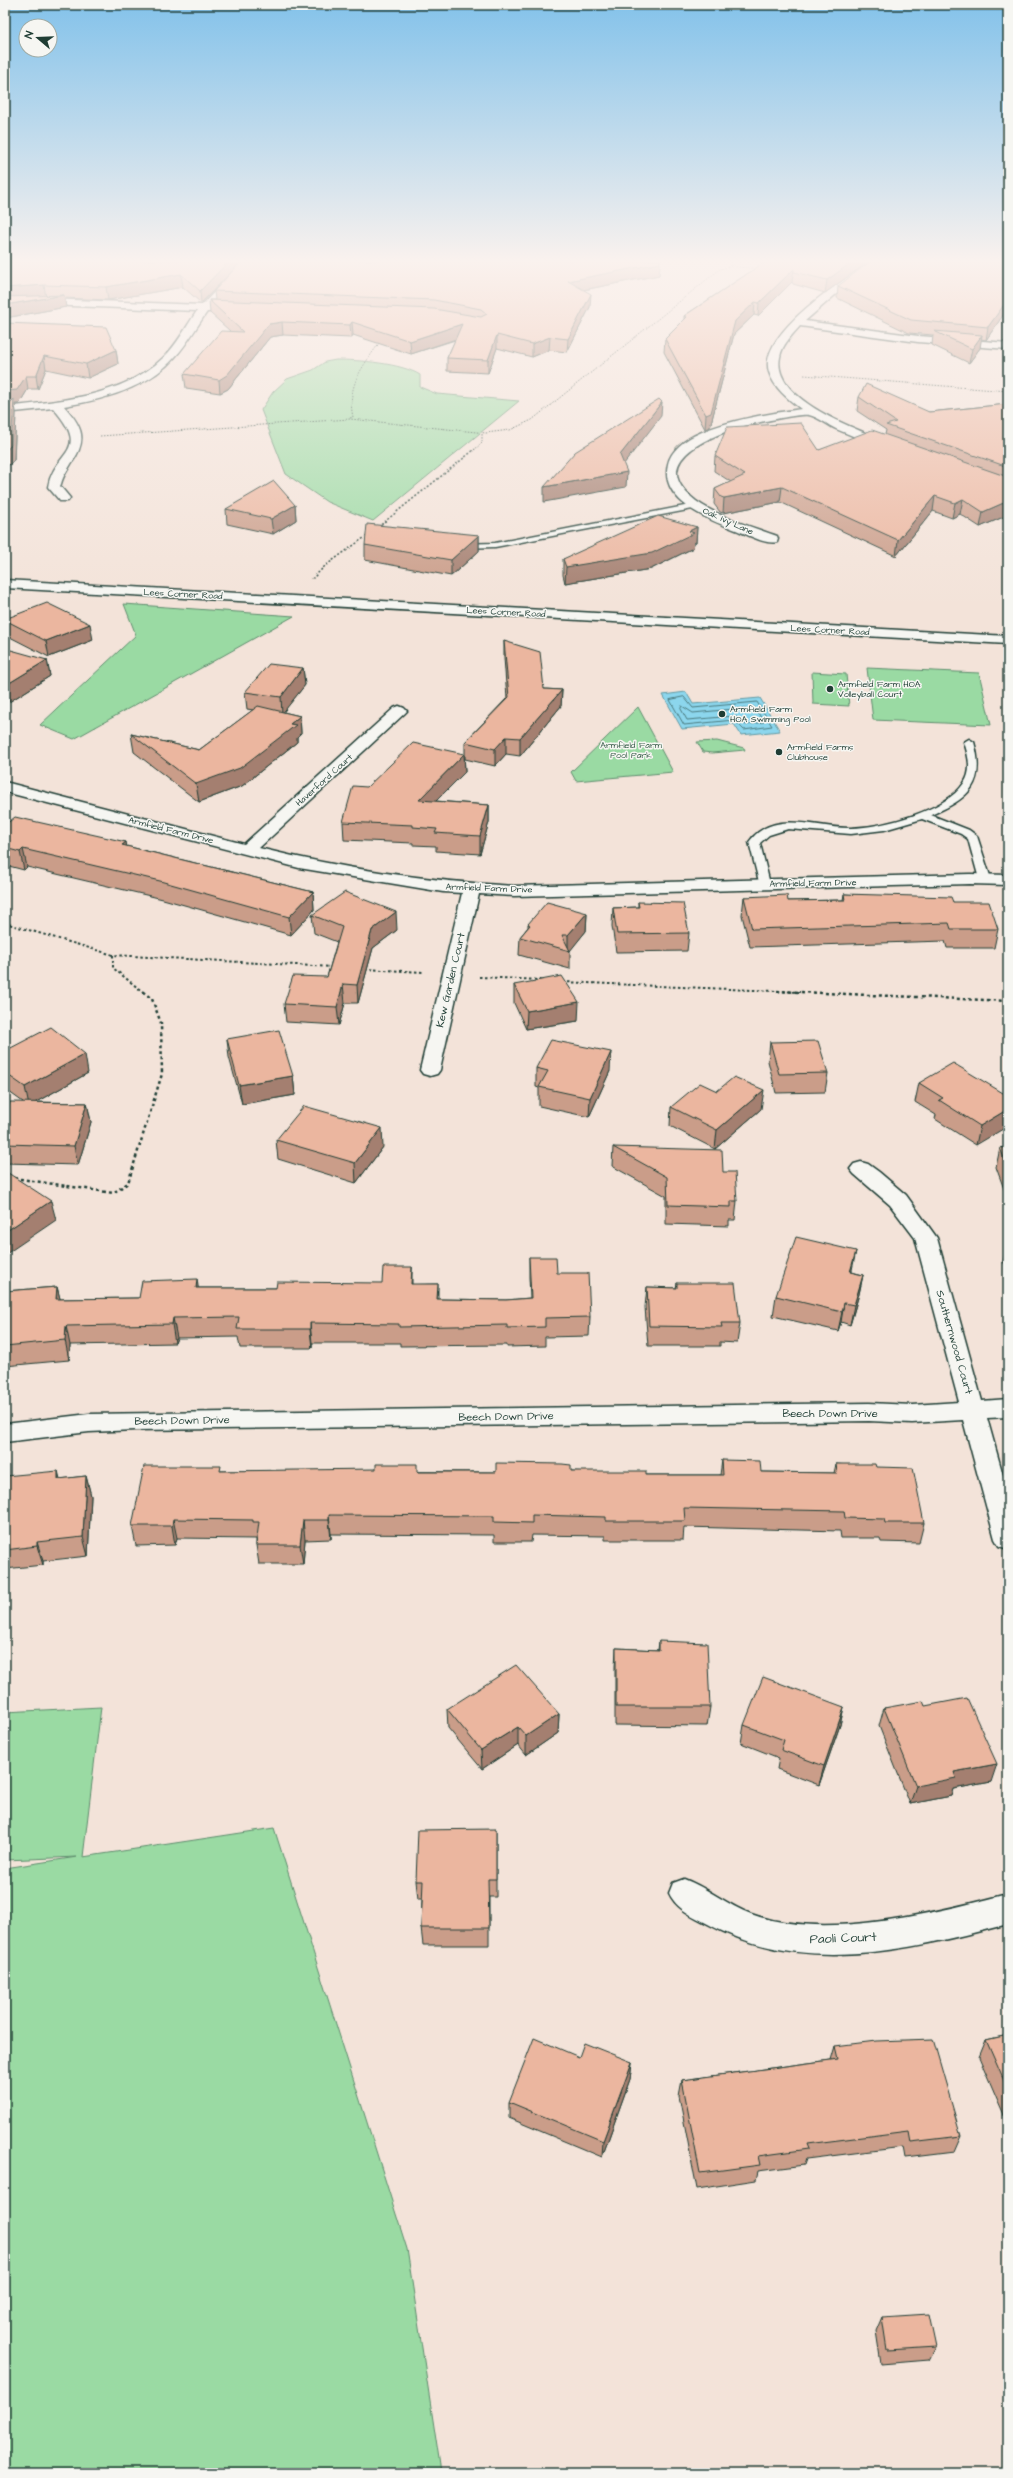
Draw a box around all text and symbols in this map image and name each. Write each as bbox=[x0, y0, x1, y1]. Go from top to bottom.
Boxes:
north arrow bbox=[18, 18, 58, 58]
text: N bbox=[21, 29, 37, 41]
street label: Oak Ivy Lane bbox=[700, 504, 755, 539]
street label: Lees Corner Road bbox=[143, 586, 223, 603]
street label: Lees Corner Road bbox=[466, 604, 546, 621]
street label: Lees Corner Road bbox=[790, 622, 870, 639]
place label: Armfield Farm HOA Volleyball Court bbox=[838, 678, 921, 701]
marker: Armfield Farm HOA Volleyball Court bbox=[825, 684, 835, 694]
place label: Armfield Farm HOA Swimming Pool bbox=[730, 703, 811, 726]
marker: Armfield Farm HOA Swimming Pool bbox=[717, 709, 727, 719]
park label: Armfield Farm Pool Park bbox=[600, 739, 662, 762]
place label: Armfield Farms Clubhouse bbox=[787, 741, 854, 764]
marker: Armfield Farms Clubhouse bbox=[774, 747, 784, 757]
street label: Haverford Court bbox=[293, 751, 356, 810]
street label: Armfield Farm Drive bbox=[127, 814, 215, 847]
street label: Armfield Farm Drive bbox=[769, 876, 857, 891]
street label: Armfield Farm Drive bbox=[445, 880, 533, 897]
street label: Kew Garden Court bbox=[432, 931, 469, 1029]
street label: Southernwood Court bbox=[932, 1288, 977, 1396]
street label: Beech Down Drive bbox=[782, 1406, 878, 1421]
street label: Beech Down Drive bbox=[458, 1408, 554, 1425]
street label: Beech Down Drive bbox=[134, 1412, 230, 1429]
street label: Paoli Court bbox=[809, 1928, 878, 1948]

